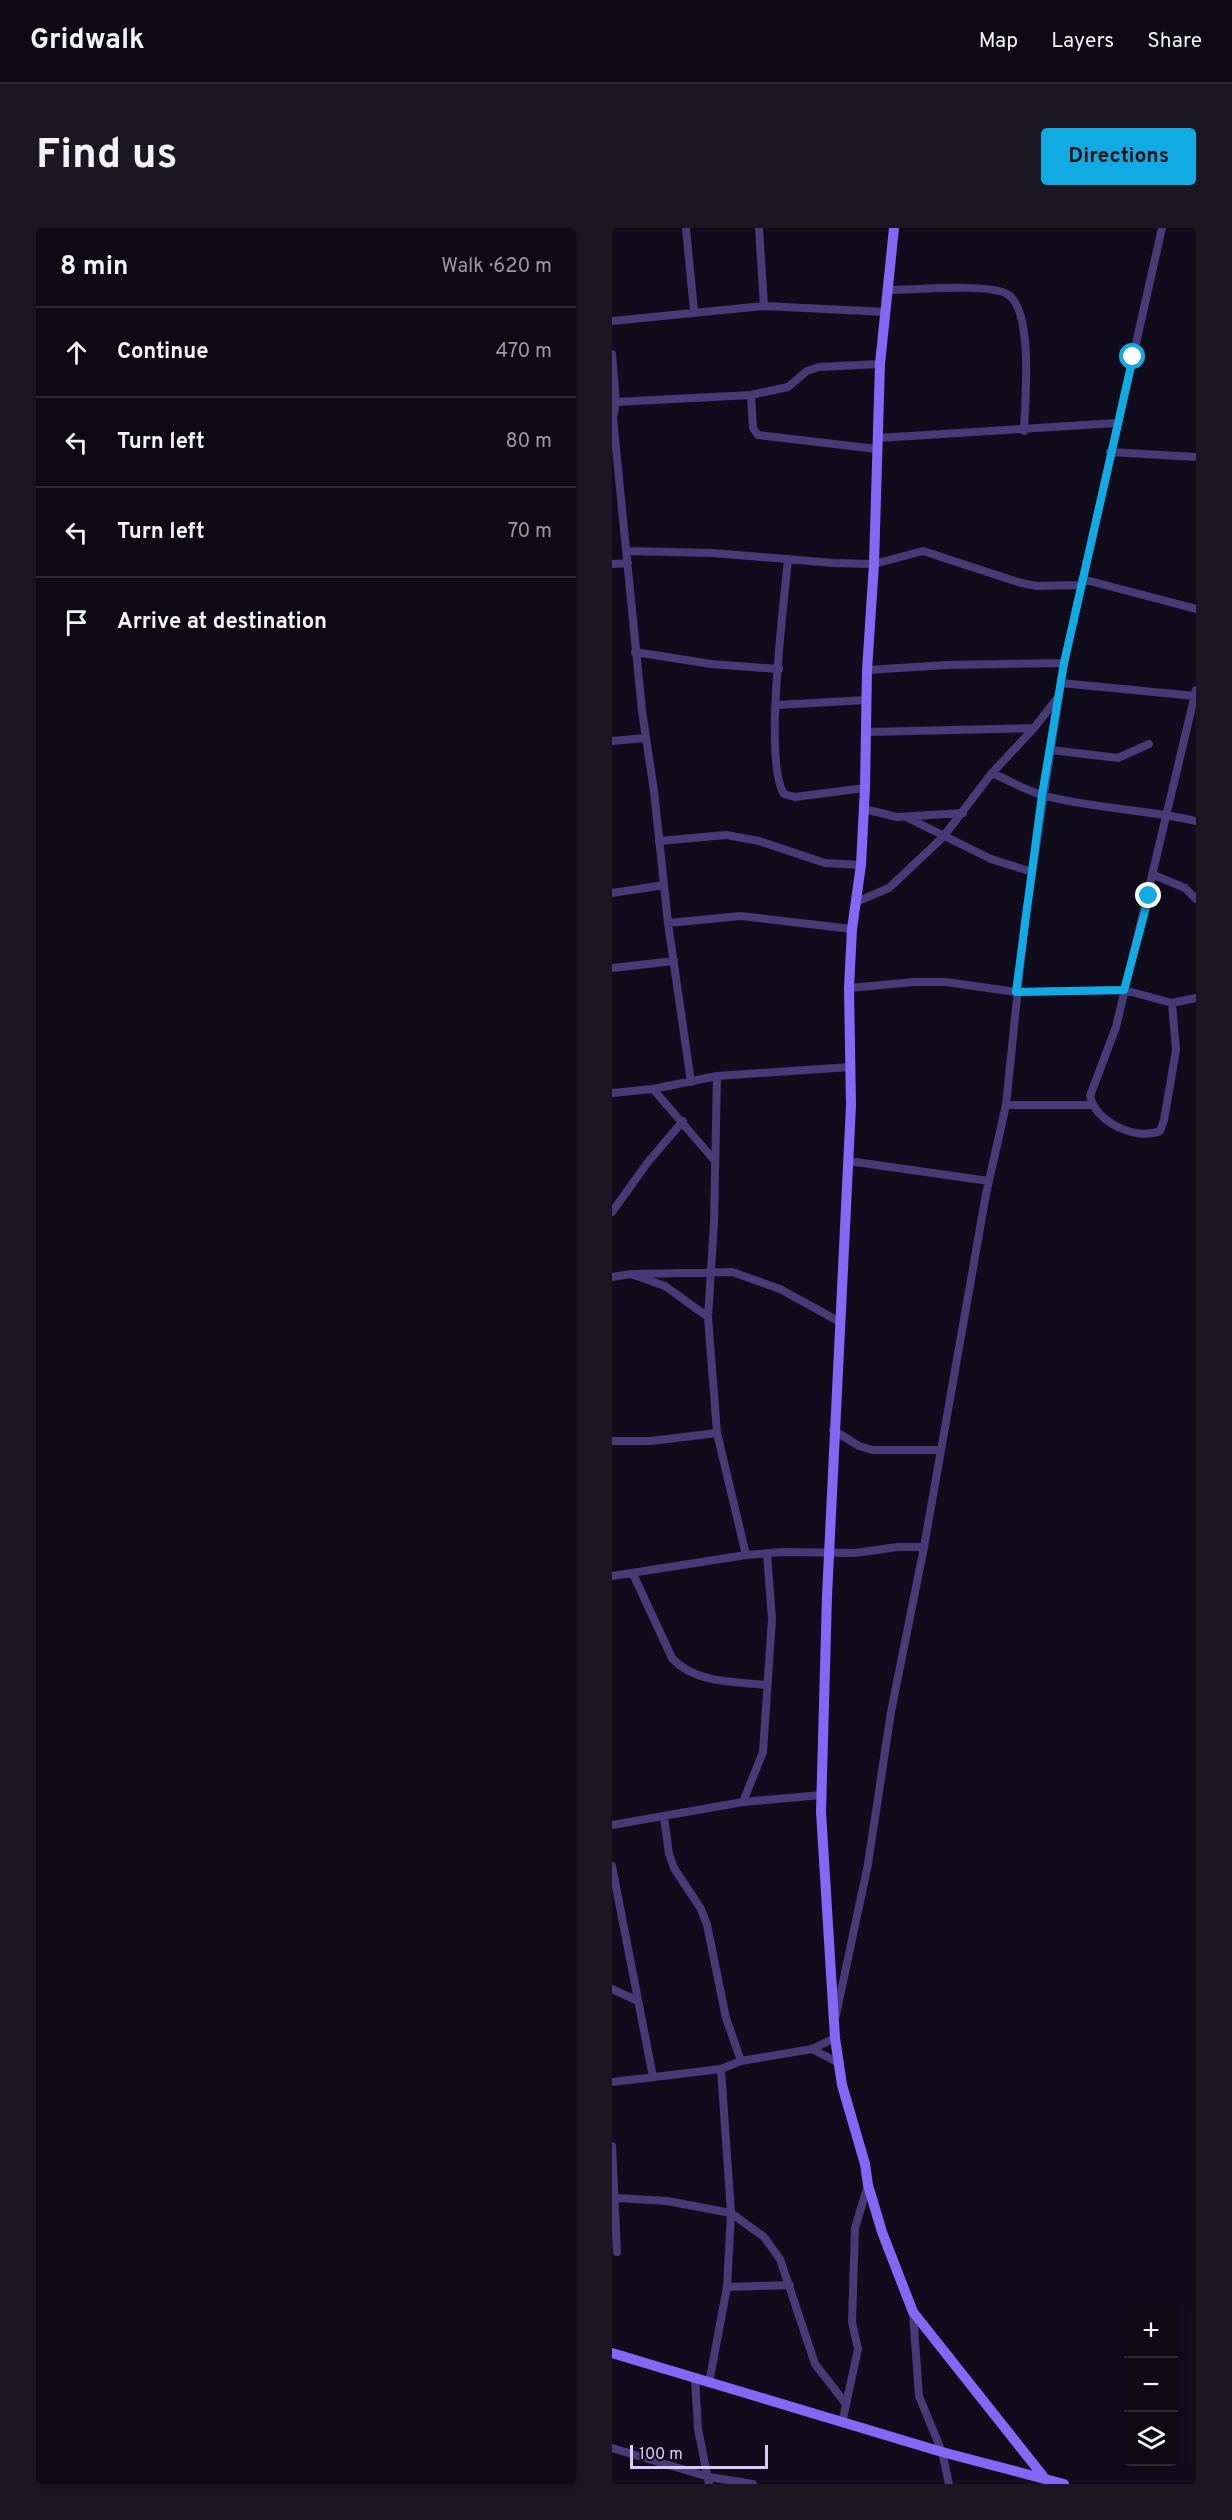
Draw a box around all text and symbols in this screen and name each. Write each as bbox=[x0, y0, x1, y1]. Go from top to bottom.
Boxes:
text: Gridwalk bbox=[30, 23, 145, 59]
text: Map bbox=[979, 28, 1018, 55]
text: Layers bbox=[1051, 28, 1114, 55]
text: Share bbox=[1147, 28, 1202, 55]
button: Directions bbox=[1041, 128, 1196, 185]
text: Find us bbox=[36, 130, 177, 183]
text: 8 min bbox=[60, 251, 128, 284]
text: Walk · 620 m bbox=[441, 254, 552, 280]
icon: ahead bbox=[60, 336, 93, 369]
text: Continue bbox=[117, 339, 208, 366]
text: 470 m bbox=[495, 339, 552, 365]
route start bbox=[1119, 343, 1145, 369]
icon: left bbox=[60, 426, 93, 459]
text: Turn left bbox=[117, 429, 205, 456]
text: 80 m bbox=[506, 429, 552, 455]
icon: left bbox=[60, 516, 93, 549]
text: Turn left bbox=[117, 519, 205, 546]
text: 70 m bbox=[508, 519, 552, 545]
icon: arrive bbox=[60, 606, 93, 639]
text: Arrive at destination bbox=[117, 609, 327, 636]
route end bbox=[1135, 882, 1161, 908]
map controls bbox=[1124, 2304, 1178, 2466]
button: + bbox=[1124, 2304, 1178, 2358]
button: − bbox=[1124, 2358, 1178, 2412]
button: layers bbox=[1124, 2412, 1178, 2466]
scale bar bbox=[630, 2442, 768, 2470]
text: 100 m bbox=[639, 2445, 683, 2465]

